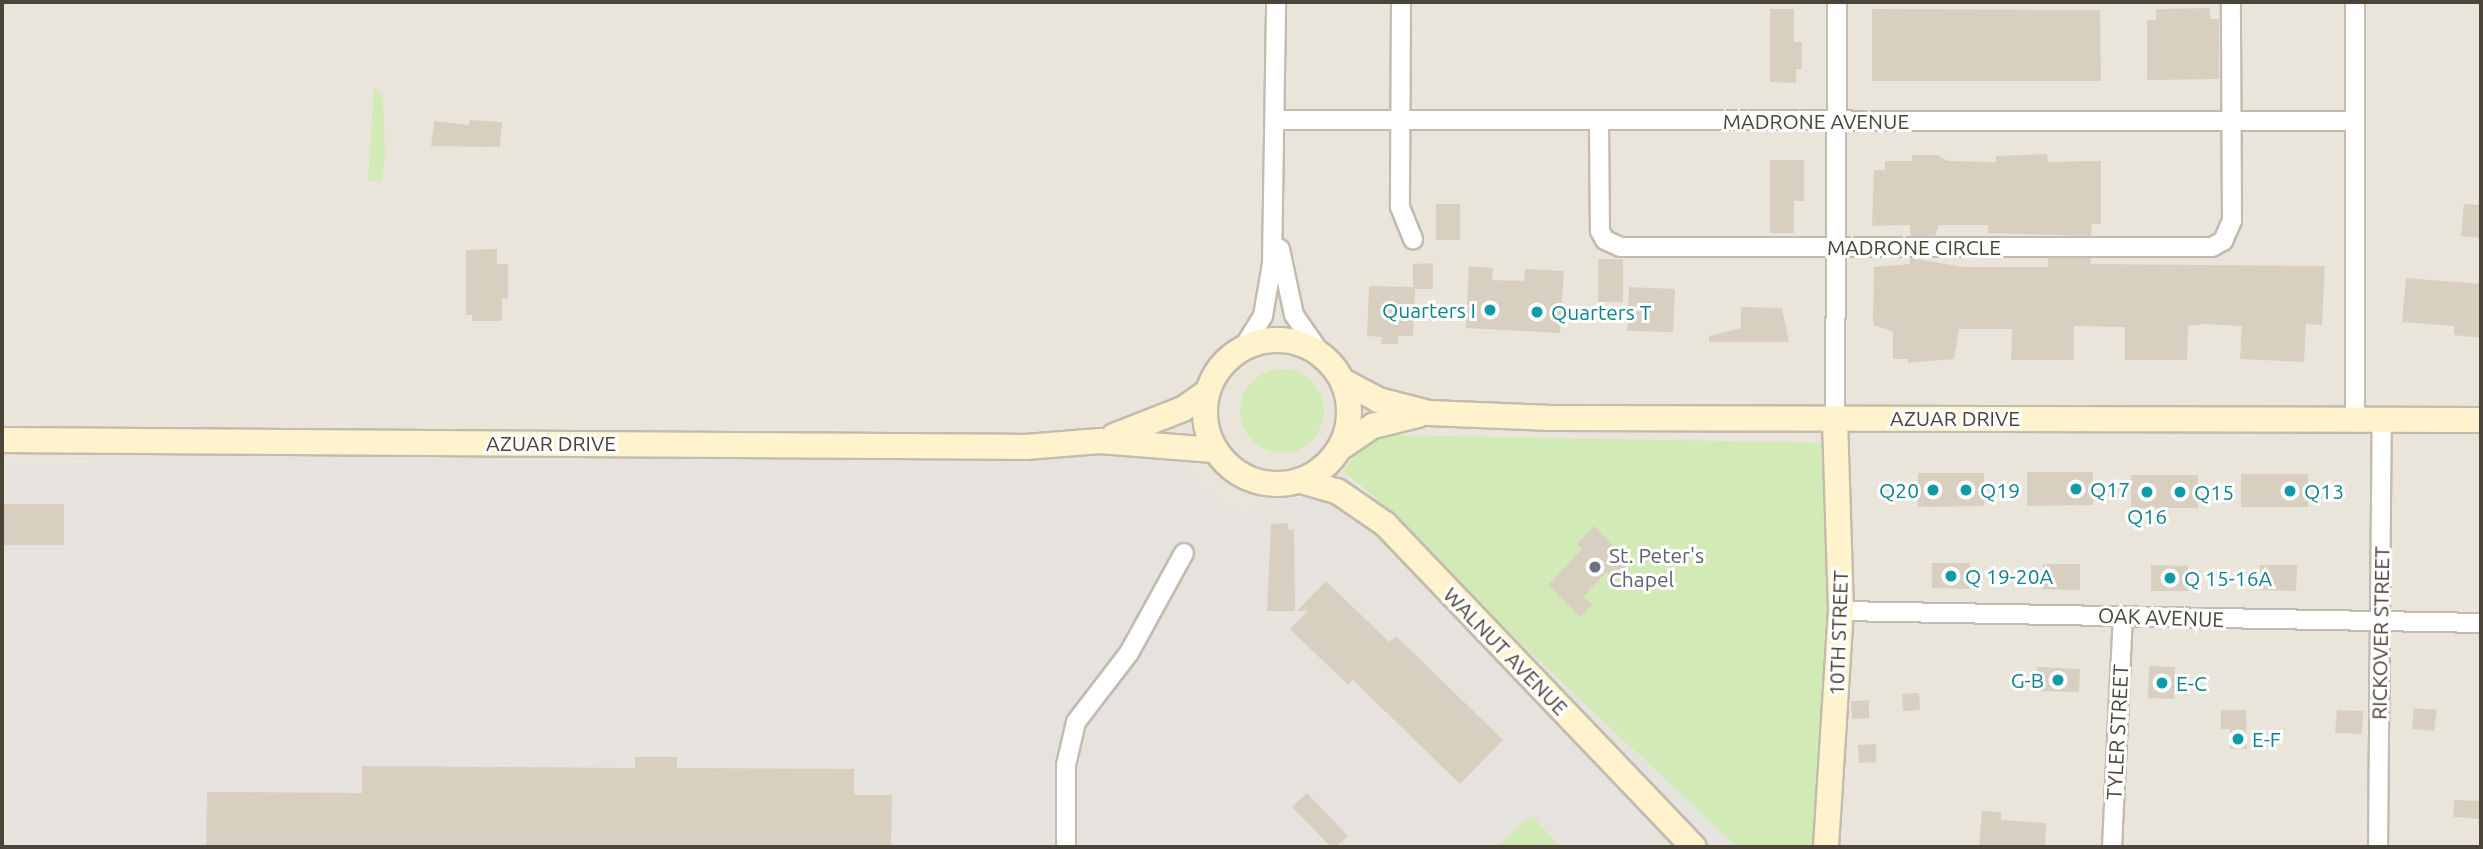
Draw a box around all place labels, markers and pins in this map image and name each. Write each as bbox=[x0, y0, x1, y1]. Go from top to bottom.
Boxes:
place label: Quarters I bbox=[1382, 297, 1476, 323]
place label: Quarters T bbox=[1551, 299, 1651, 325]
marker: Quarters I bbox=[1482, 302, 1498, 318]
marker: Quarters T bbox=[1529, 304, 1545, 320]
place label: Q17 bbox=[2090, 476, 2130, 502]
place label: Q20 bbox=[1879, 477, 1919, 503]
place label: Q19 bbox=[1980, 477, 2020, 503]
place label: Q13 bbox=[2304, 478, 2344, 504]
place label: Q15 bbox=[2194, 479, 2234, 505]
marker: Q17 bbox=[2068, 481, 2084, 497]
marker: Q20 bbox=[1925, 482, 1941, 498]
marker: Q19 bbox=[1958, 482, 1974, 498]
marker: Q13 bbox=[2282, 483, 2298, 499]
marker: Q16 bbox=[2139, 484, 2155, 500]
marker: Q15 bbox=[2172, 484, 2188, 500]
place label: Q16 bbox=[2127, 503, 2167, 529]
place label: St. Peter's Chapel bbox=[1609, 542, 1704, 592]
marker: St. Peter's Chapel bbox=[1587, 559, 1603, 575]
place label: Q 19-20A bbox=[1965, 563, 2053, 589]
place label: Q 15-16A bbox=[2184, 565, 2272, 591]
marker: Q 19-20A bbox=[1943, 568, 1959, 584]
marker: Q 15-16A bbox=[2162, 570, 2178, 586]
place label: G-B bbox=[2011, 667, 2044, 693]
place label: E-C bbox=[2176, 670, 2207, 696]
marker: G-B bbox=[2050, 672, 2066, 688]
marker: E-C bbox=[2154, 675, 2170, 691]
place label: E-F bbox=[2252, 726, 2281, 752]
marker: E-F bbox=[2230, 731, 2246, 747]

